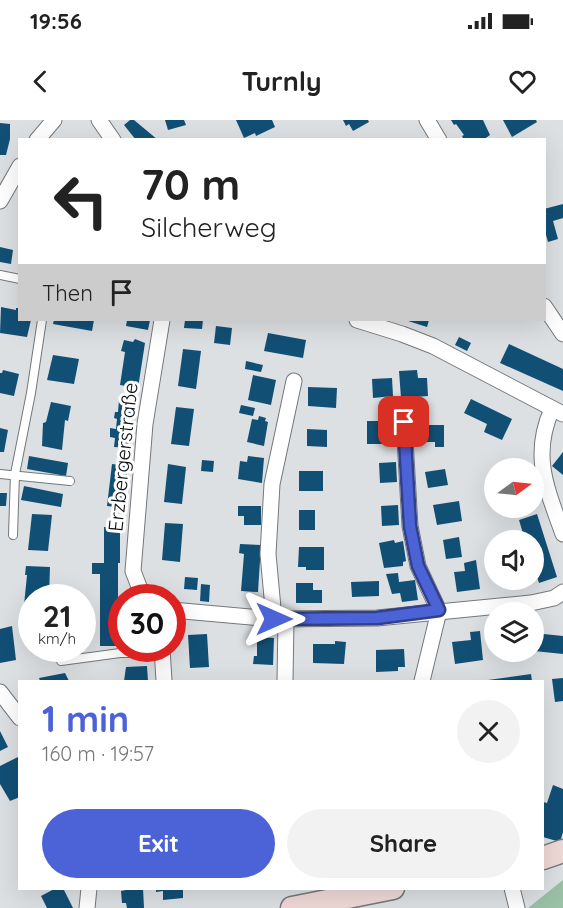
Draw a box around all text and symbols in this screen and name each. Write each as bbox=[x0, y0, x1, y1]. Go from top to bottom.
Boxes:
text: 19:56 bbox=[30, 7, 82, 35]
text: Turnly bbox=[241, 64, 322, 98]
icon: back bbox=[24, 65, 57, 98]
icon: heart bbox=[506, 65, 539, 98]
text: 70 m bbox=[141, 158, 240, 211]
icon: left bbox=[42, 162, 120, 240]
text: Silcherweg bbox=[141, 210, 277, 244]
icon: arrive bbox=[105, 276, 138, 309]
text: Then bbox=[42, 279, 93, 307]
street label: Erzbergerstraße bbox=[102, 381, 143, 533]
pin bbox=[378, 396, 429, 447]
icon: arrive bbox=[387, 405, 420, 438]
north arrow bbox=[484, 458, 544, 518]
map controls bbox=[484, 458, 544, 662]
button: sound bbox=[484, 530, 544, 590]
speed limit sign: 30 bbox=[108, 584, 186, 662]
position arrow bbox=[242, 587, 306, 651]
text: 21 bbox=[43, 597, 71, 635]
button: layers bbox=[484, 602, 544, 662]
text: km/h bbox=[38, 629, 76, 648]
text: 1 min bbox=[42, 696, 129, 741]
button: close bbox=[457, 700, 520, 763]
text: 160 m · 19:57 bbox=[42, 741, 154, 766]
button: Exit bbox=[42, 809, 275, 878]
button: Share bbox=[287, 809, 520, 878]

